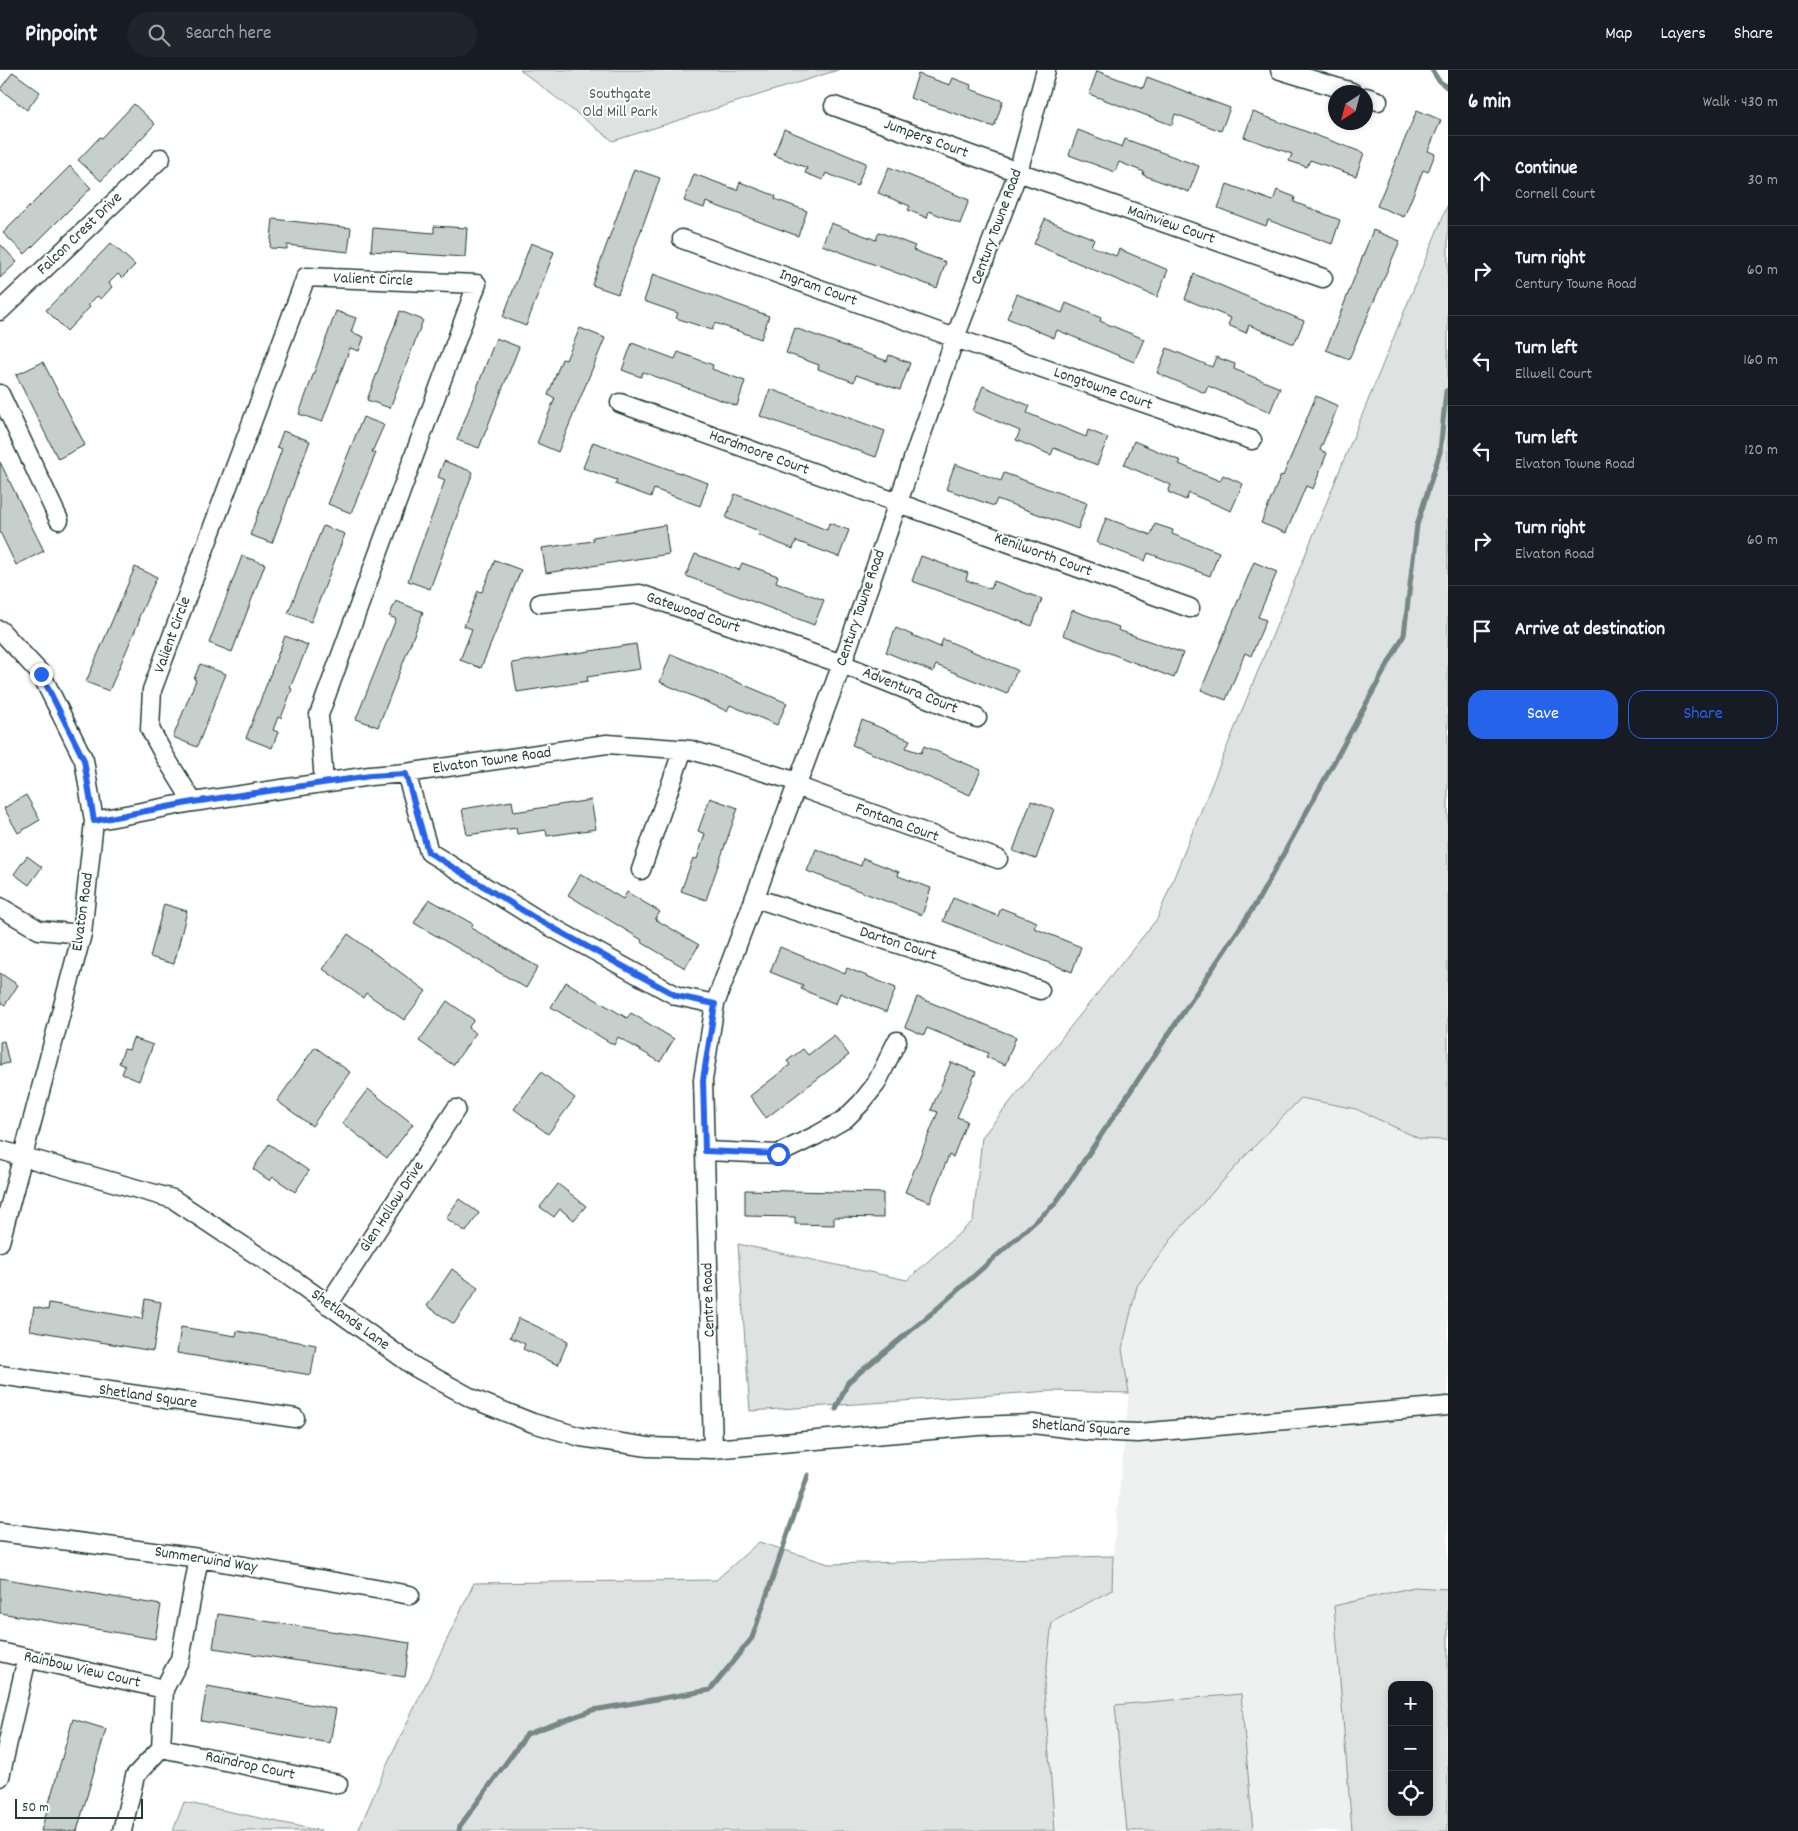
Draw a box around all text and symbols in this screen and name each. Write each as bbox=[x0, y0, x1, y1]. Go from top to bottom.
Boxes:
search box bbox=[127, 12, 477, 57]
text: Pinpoint bbox=[25, 18, 97, 52]
icon: search bbox=[145, 21, 173, 49]
text: Search here bbox=[185, 21, 271, 48]
text: Map bbox=[1605, 22, 1632, 47]
text: Layers bbox=[1660, 22, 1706, 47]
text: Share bbox=[1734, 22, 1773, 47]
park label: Southgate Old Mill Park bbox=[582, 83, 658, 124]
north arrow bbox=[1328, 85, 1373, 130]
text: 6 min bbox=[1468, 88, 1511, 118]
text: Walk · 430 m bbox=[1703, 91, 1778, 114]
street label: Jumpers Court bbox=[881, 113, 971, 165]
text: Continue bbox=[1515, 156, 1577, 183]
street label: Century Towne Road bbox=[965, 166, 1029, 288]
icon: ahead bbox=[1468, 167, 1496, 195]
text: 30 m bbox=[1748, 169, 1778, 192]
text: Cornell Court bbox=[1515, 183, 1595, 206]
street label: Falcon Crest Drive bbox=[32, 187, 128, 281]
street label: Mainview Court bbox=[1124, 199, 1218, 251]
text: Turn right bbox=[1515, 246, 1586, 273]
icon: right bbox=[1468, 257, 1496, 285]
text: 60 m bbox=[1747, 259, 1778, 282]
street label: Ingram Court bbox=[776, 263, 860, 313]
street label: Valient Circle bbox=[333, 267, 413, 293]
text: Century Towne Road bbox=[1515, 273, 1637, 296]
text: Turn left bbox=[1515, 336, 1578, 363]
icon: left bbox=[1468, 347, 1496, 375]
text: 160 m bbox=[1743, 349, 1778, 372]
street label: Longtowne Court bbox=[1050, 361, 1156, 417]
text: Ellwell Court bbox=[1515, 363, 1592, 386]
street label: Hardmoore Court bbox=[706, 424, 812, 482]
text: Turn left bbox=[1515, 426, 1578, 453]
icon: left bbox=[1468, 437, 1496, 465]
text: 120 m bbox=[1744, 439, 1778, 462]
text: Elvaton Towne Road bbox=[1515, 453, 1635, 476]
text: Turn right bbox=[1515, 516, 1586, 543]
street label: Kenilworth Court bbox=[991, 527, 1095, 583]
icon: right bbox=[1468, 527, 1496, 555]
text: 60 m bbox=[1747, 529, 1778, 552]
text: Elvaton Road bbox=[1515, 543, 1594, 566]
street label: Century Towne Road bbox=[830, 547, 892, 669]
street label: Gatewood Court bbox=[643, 586, 743, 640]
street label: Valient Circle bbox=[149, 593, 197, 677]
icon: arrive bbox=[1468, 617, 1496, 645]
text: Arrive at destination bbox=[1515, 617, 1665, 644]
street label: Adventura Court bbox=[859, 661, 961, 721]
route end bbox=[30, 663, 53, 686]
button: Save bbox=[1468, 690, 1618, 739]
button: Share bbox=[1628, 690, 1778, 739]
street label: Elvaton Towne Road bbox=[431, 741, 553, 781]
street label: Fontana Court bbox=[852, 797, 942, 849]
street label: Elvaton Road bbox=[66, 871, 100, 953]
street label: Darton Court bbox=[857, 921, 939, 967]
route start bbox=[767, 1143, 790, 1166]
street label: Glen Hollow Drive bbox=[354, 1157, 430, 1257]
street label: Centre Road bbox=[696, 1262, 722, 1338]
street label: Shetlands Lane bbox=[306, 1284, 394, 1356]
street label: Shetland Square bbox=[97, 1379, 199, 1415]
street label: Shetland Square bbox=[1031, 1413, 1131, 1443]
street label: Summerwind Way bbox=[153, 1541, 260, 1580]
street label: Rainbow View Court bbox=[21, 1645, 143, 1695]
map controls bbox=[1388, 1681, 1433, 1816]
button: + bbox=[1388, 1681, 1433, 1726]
button: − bbox=[1388, 1726, 1433, 1771]
street label: Raindrop Court bbox=[203, 1745, 297, 1787]
button: locate bbox=[1388, 1771, 1433, 1816]
scale bar bbox=[15, 1796, 142, 1819]
text: 50 m bbox=[22, 1798, 49, 1818]

